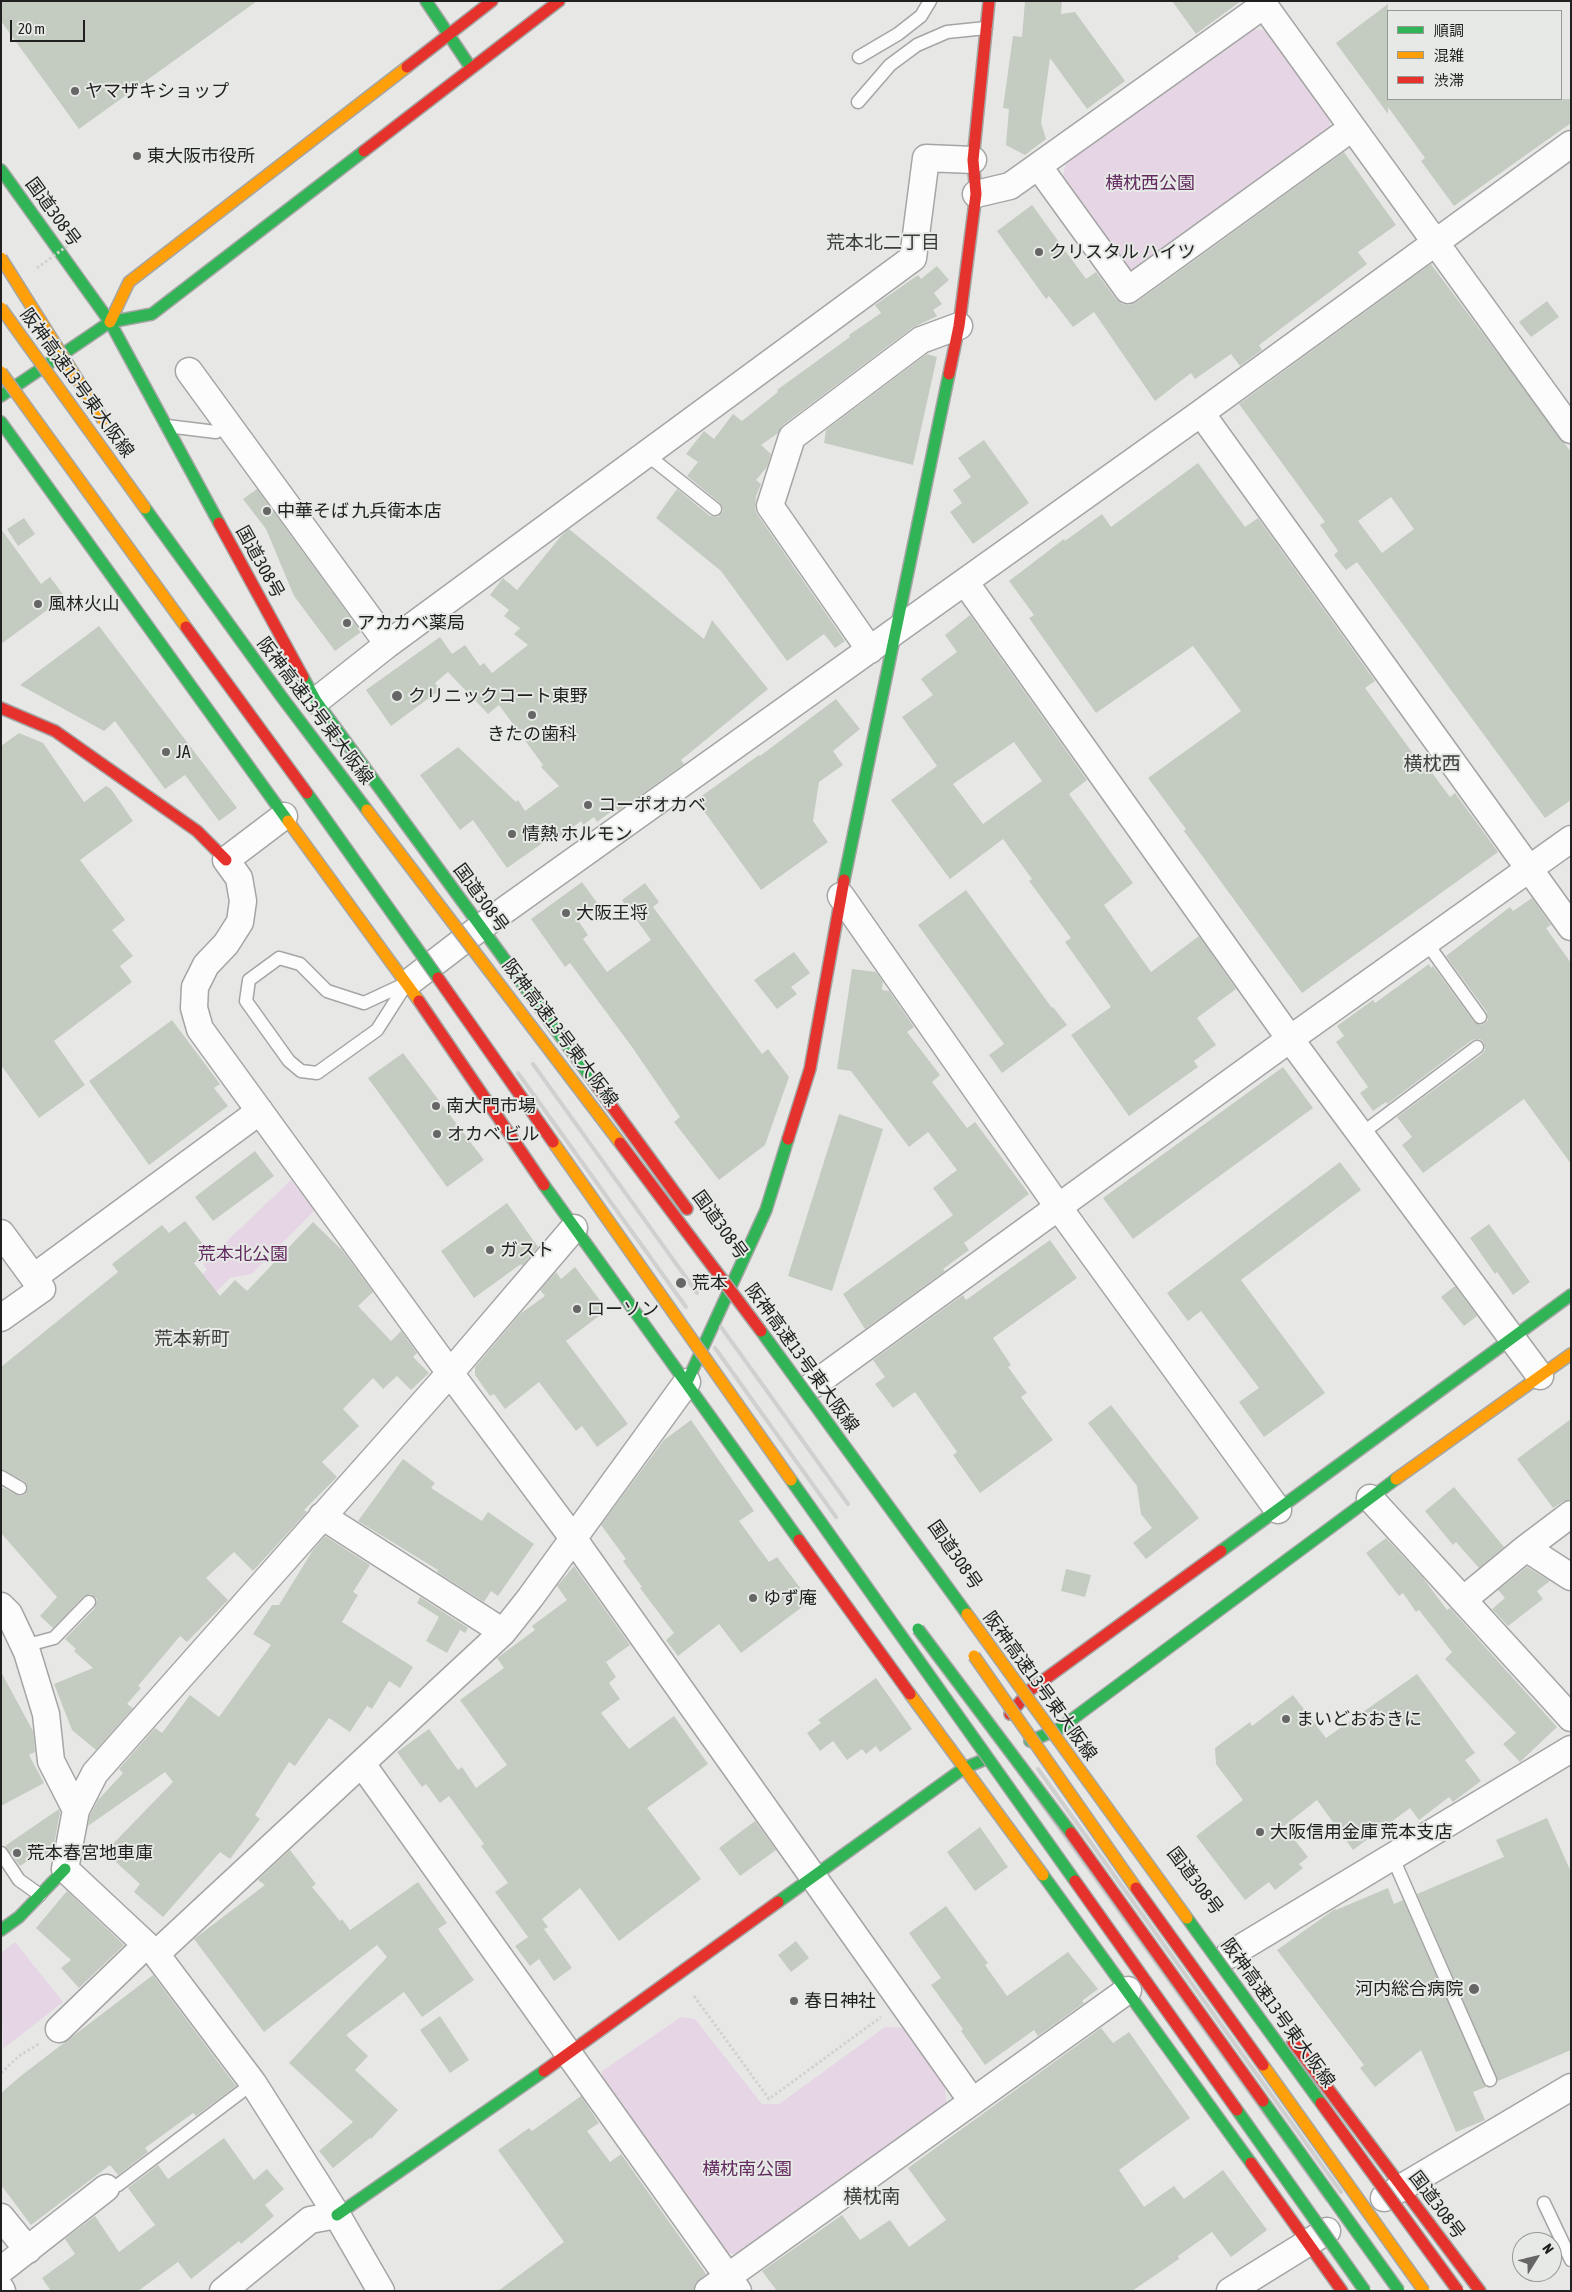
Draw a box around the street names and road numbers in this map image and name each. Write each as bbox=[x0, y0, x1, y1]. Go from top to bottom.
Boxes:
street label: 国道308号 bbox=[21, 174, 85, 250]
street label: 阪神高速13号東大阪線 bbox=[16, 304, 138, 462]
street label: 国道308号 bbox=[231, 522, 289, 602]
street label: 阪神高速13号東大阪線 bbox=[253, 633, 377, 789]
street label: 国道308号 bbox=[449, 860, 513, 936]
street label: 阪神高速13号東大阪線 bbox=[498, 955, 622, 1111]
street label: 国道308号 bbox=[688, 1187, 752, 1263]
street label: 阪神高速13号東大阪線 bbox=[741, 1279, 863, 1437]
street label: 国道308号 bbox=[923, 1516, 987, 1594]
street label: 阪神高速13号東大阪線 bbox=[979, 1607, 1101, 1765]
street label: 国道308号 bbox=[1162, 1843, 1228, 1919]
street label: 阪神高速13号東大阪線 bbox=[1217, 1934, 1339, 2092]
street label: 国道308号 bbox=[1404, 2167, 1470, 2243]

